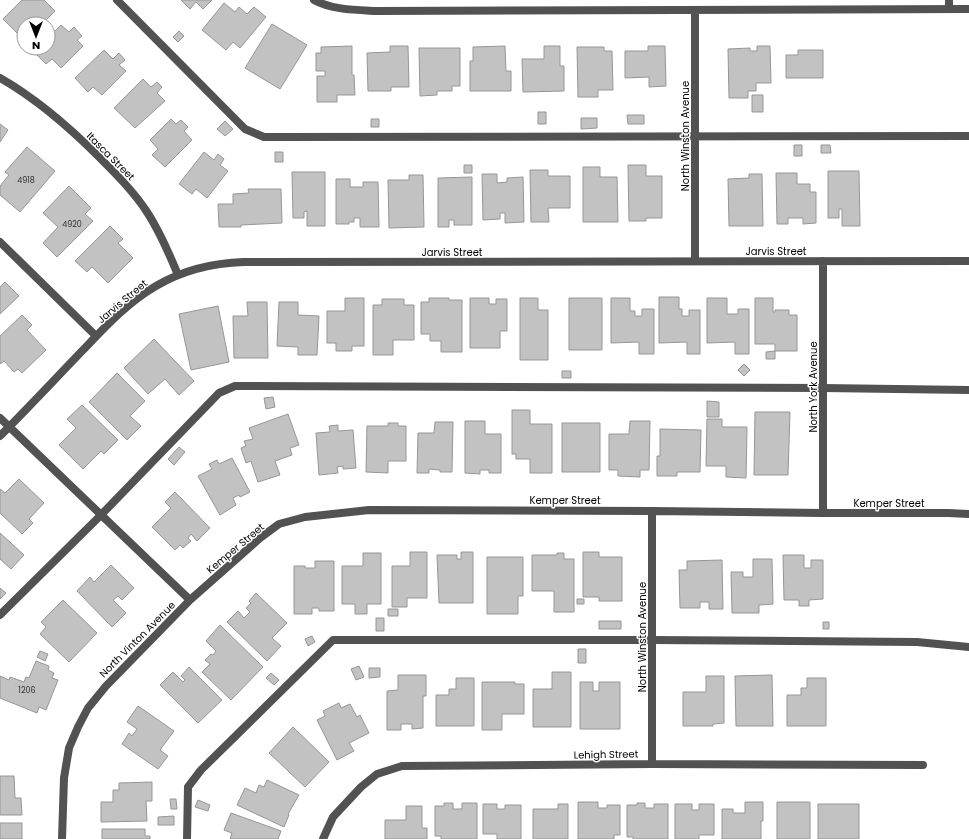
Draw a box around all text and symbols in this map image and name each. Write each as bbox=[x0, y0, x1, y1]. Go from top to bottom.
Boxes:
north arrow bbox=[16, 16, 56, 56]
text: N bbox=[32, 38, 40, 54]
street label: North Winston Avenue bbox=[678, 81, 693, 191]
street label: Itasca Street bbox=[83, 129, 138, 184]
house number: 4918 bbox=[17, 175, 35, 186]
house number: 4920 bbox=[62, 219, 82, 230]
street label: Jarvis Street bbox=[745, 244, 807, 259]
street label: Jarvis Street bbox=[421, 245, 483, 260]
street label: Jarvis Street bbox=[94, 276, 151, 327]
street label: North York Avenue bbox=[806, 341, 821, 433]
street label: Kemper Street bbox=[529, 493, 601, 508]
street label: Kemper Street bbox=[853, 496, 925, 511]
street label: Kemper Street bbox=[203, 520, 268, 577]
street label: North Winston Avenue bbox=[635, 582, 650, 692]
street label: North Vinton Avenue bbox=[96, 598, 179, 681]
house number: 1206 bbox=[18, 685, 36, 696]
street label: Lehigh Street bbox=[574, 746, 639, 763]

